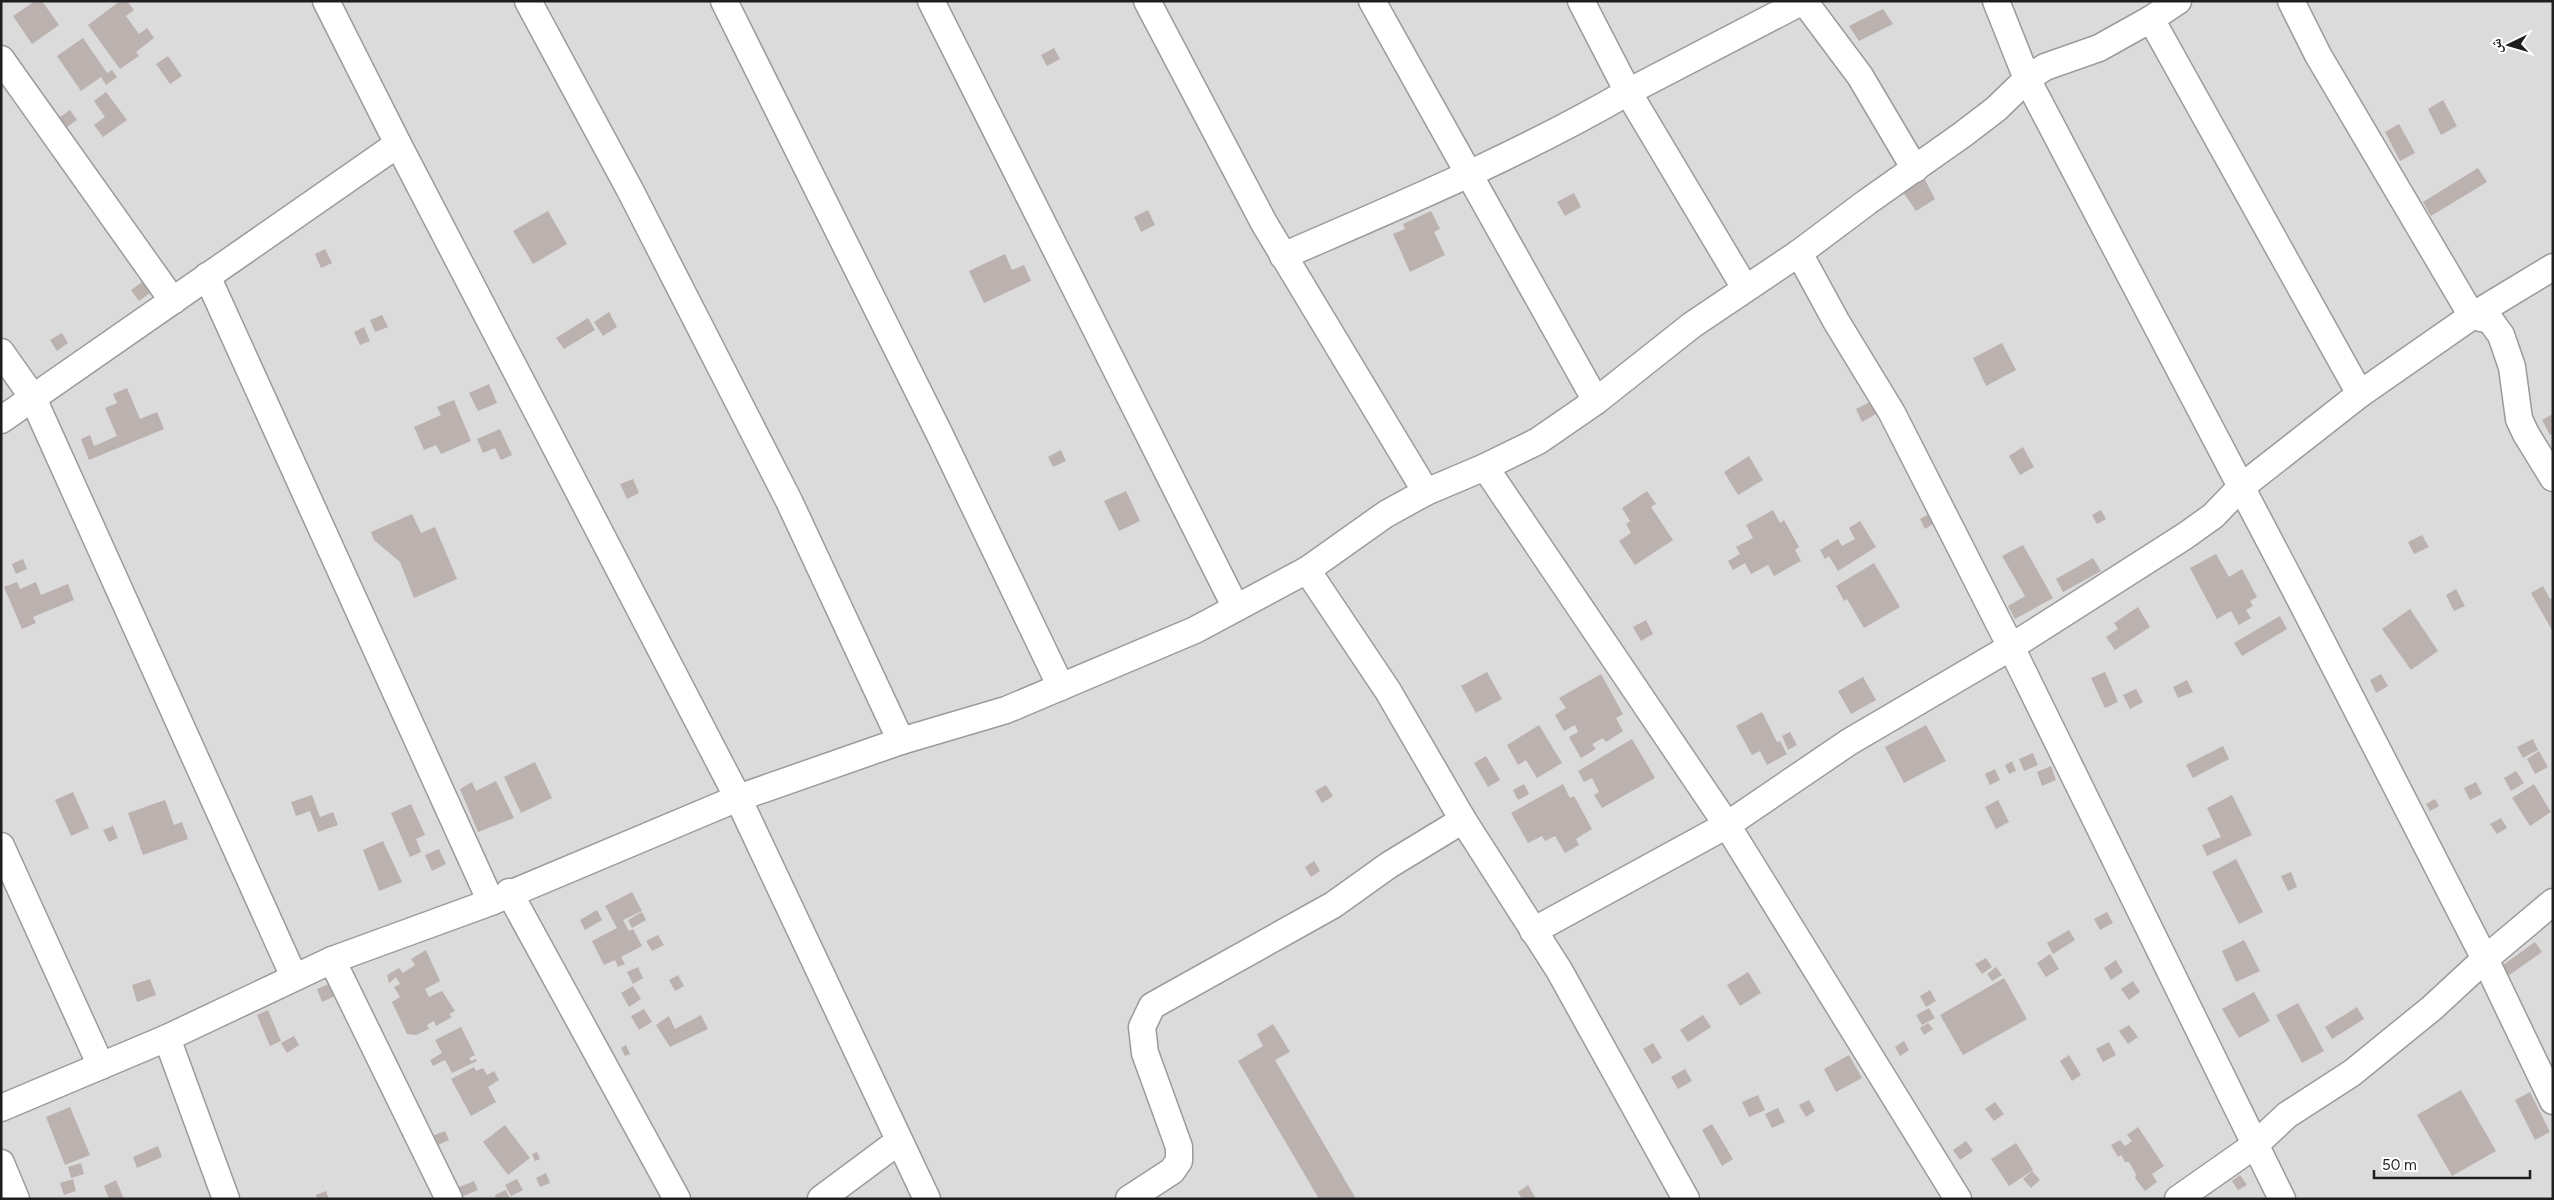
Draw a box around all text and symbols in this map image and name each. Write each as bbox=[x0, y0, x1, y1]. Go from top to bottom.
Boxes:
north arrow bbox=[2484, 20, 2534, 70]
text: ش bbox=[2487, 38, 2506, 54]
scale bar bbox=[2374, 1148, 2530, 1180]
text: 50 m bbox=[2382, 1156, 2417, 1174]

